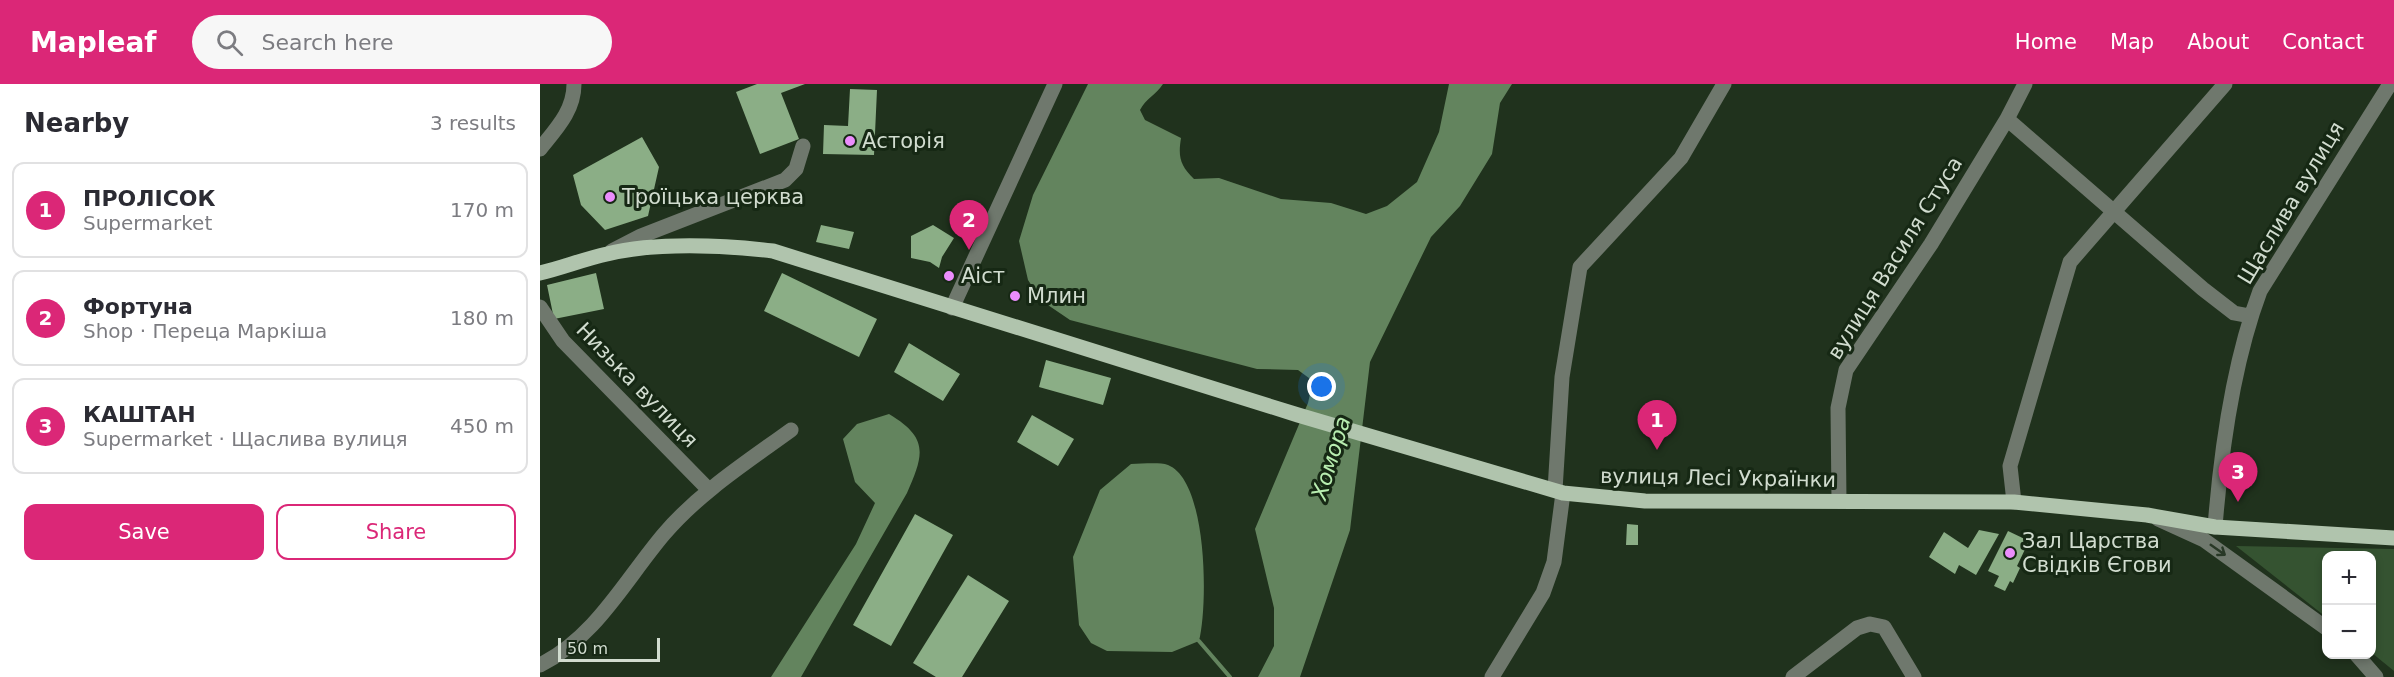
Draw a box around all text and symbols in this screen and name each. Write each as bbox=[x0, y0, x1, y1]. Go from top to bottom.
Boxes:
search box bbox=[192, 15, 612, 69]
text: Mapleaf bbox=[30, 26, 156, 59]
icon: search bbox=[213, 26, 246, 59]
text: Search here bbox=[261, 30, 394, 55]
text: Home bbox=[2015, 30, 2077, 54]
text: Map bbox=[2110, 30, 2154, 54]
text: About bbox=[2187, 30, 2249, 54]
text: Contact bbox=[2282, 30, 2364, 54]
text: Nearby bbox=[24, 108, 129, 138]
text: 3 results bbox=[430, 111, 516, 135]
street label: Щаслива вулиця bbox=[2233, 117, 2349, 289]
place label: Асторія bbox=[862, 129, 945, 153]
marker: Асторія bbox=[843, 134, 857, 148]
street label: вулиця Василя Стуса bbox=[1823, 152, 1967, 364]
place label: Троїцька церква bbox=[621, 185, 804, 209]
text: ПРОЛІСОК bbox=[83, 186, 216, 211]
marker: Троїцька церква bbox=[603, 190, 617, 204]
text: 1 bbox=[39, 198, 52, 222]
text: 170 m bbox=[450, 198, 514, 222]
pin: 2 bbox=[950, 200, 988, 250]
text: Supermarket bbox=[83, 211, 212, 235]
place label: Аіст bbox=[961, 264, 1005, 288]
marker: Аіст bbox=[942, 269, 956, 283]
place label: Млин bbox=[1027, 284, 1086, 308]
marker: Млин bbox=[1008, 289, 1022, 303]
text: Фортуна bbox=[83, 294, 193, 319]
text: 2 bbox=[39, 306, 52, 330]
text: 180 m bbox=[450, 306, 514, 330]
street label: Низька вулиця bbox=[571, 318, 703, 452]
text: Shop · Переца Маркіша bbox=[83, 319, 327, 343]
your location bbox=[1307, 372, 1336, 401]
pin: 1 bbox=[1638, 400, 1676, 450]
text: КАШТАН bbox=[83, 402, 196, 427]
water label: Хомора bbox=[1306, 413, 1356, 504]
text: 3 bbox=[39, 414, 52, 438]
text: 450 m bbox=[450, 414, 514, 438]
text: Supermarket · Щаслива вулиця bbox=[83, 427, 408, 451]
pin: 3 bbox=[2218, 452, 2258, 502]
street label: вулиця Лесі Українки bbox=[1600, 464, 1836, 492]
button: Save bbox=[24, 504, 264, 560]
button: Share bbox=[276, 504, 516, 560]
place label: Зал Царства Свідків Єгови bbox=[2022, 529, 2172, 577]
one-way arrow bbox=[2209, 544, 2225, 556]
marker: Зал Царства Свідків Єгови bbox=[2003, 546, 2017, 560]
map controls bbox=[2322, 551, 2376, 659]
button: + bbox=[2322, 551, 2376, 605]
button: − bbox=[2322, 605, 2376, 659]
scale bar bbox=[558, 635, 660, 662]
text: 50 m bbox=[567, 639, 608, 658]

